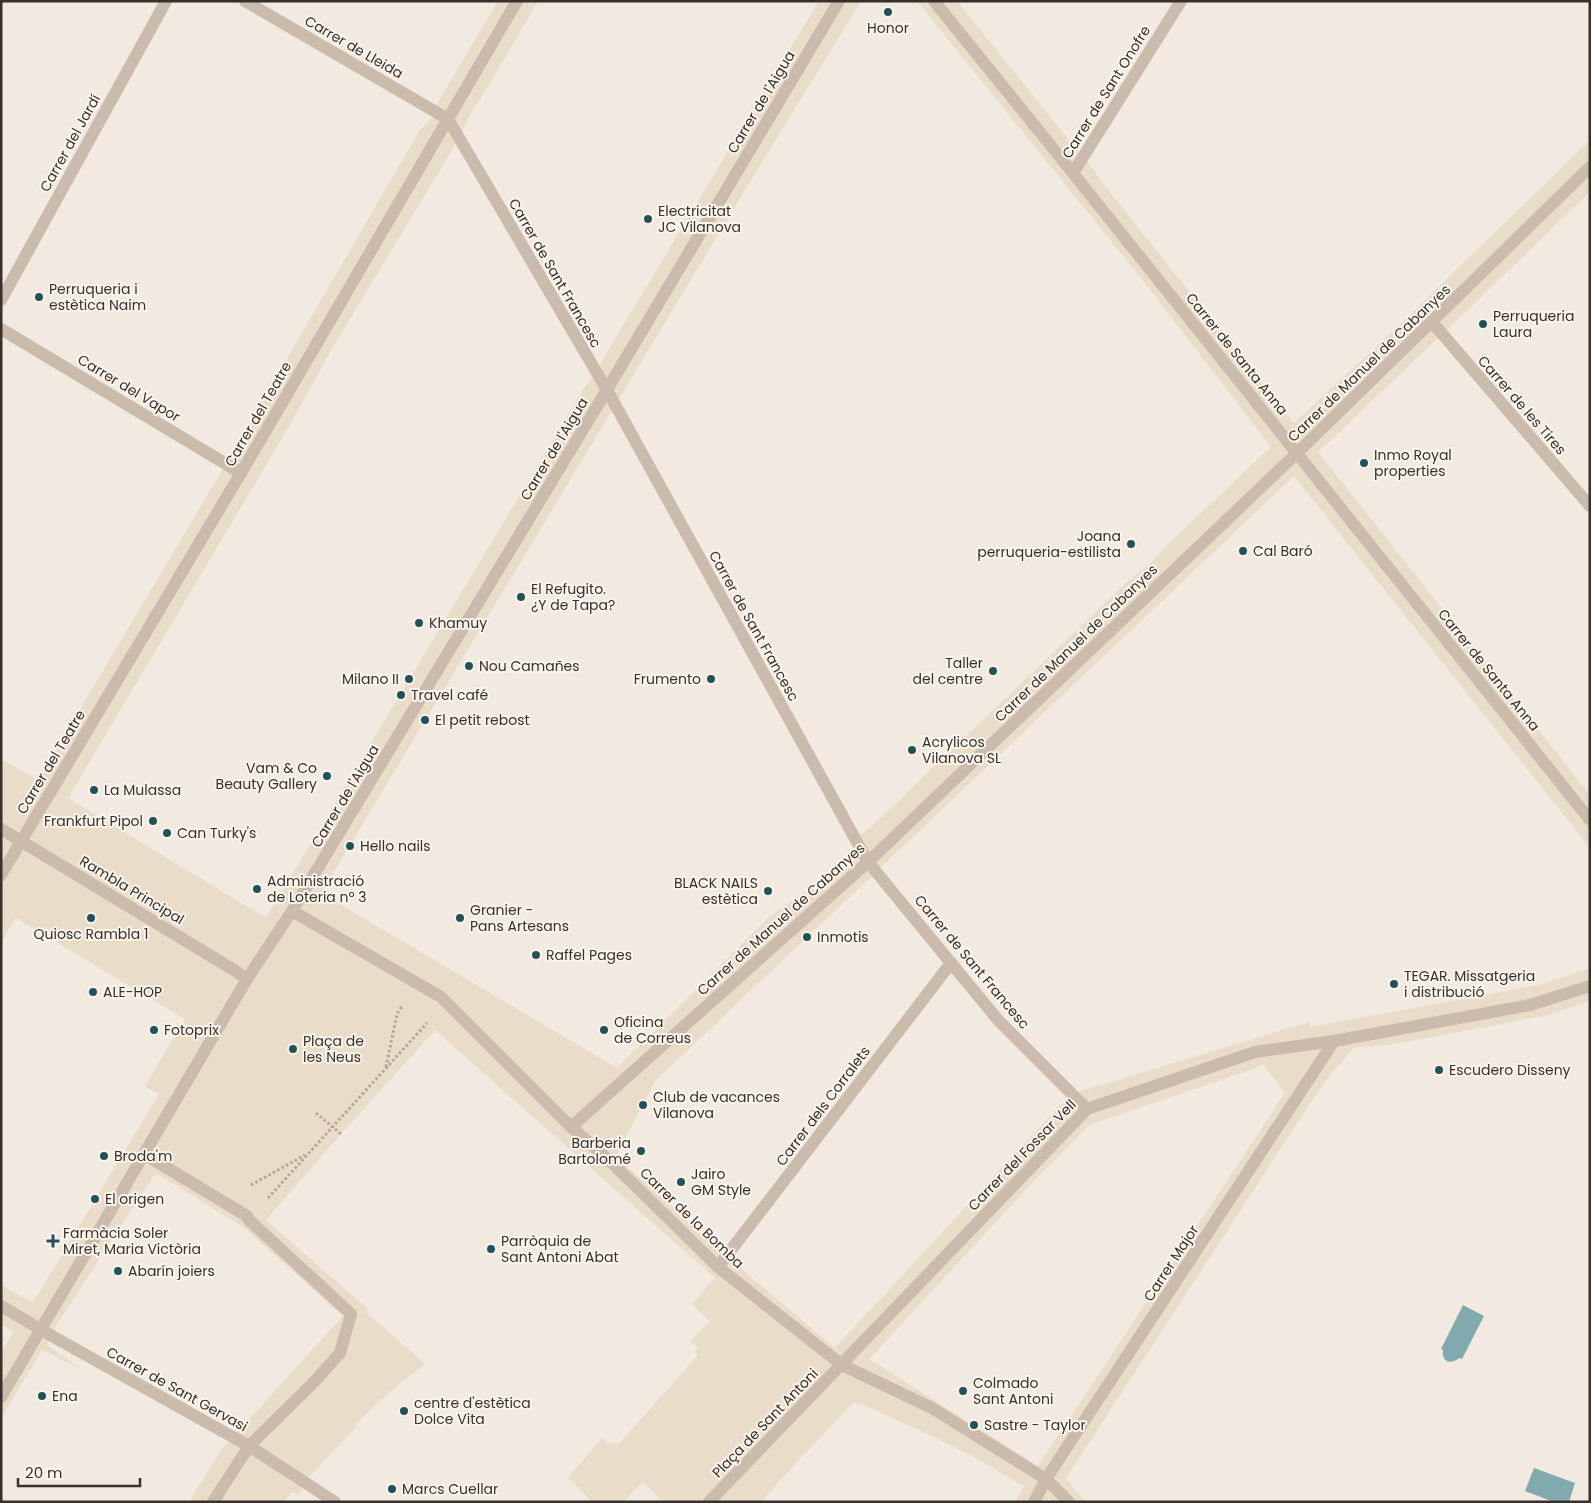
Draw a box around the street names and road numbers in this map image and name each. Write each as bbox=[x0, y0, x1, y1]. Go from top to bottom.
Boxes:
street label: Carrer de Lleida bbox=[301, 11, 407, 83]
street label: Carrer de Sant Onofre bbox=[1057, 21, 1155, 162]
street label: Carrer de l'Aigua bbox=[722, 47, 800, 157]
street label: Carrer del Jardí bbox=[35, 90, 105, 195]
street label: Carrer de Sant Francesc bbox=[504, 195, 606, 351]
street label: Carrer de Manuel de Cabanyes bbox=[1283, 280, 1455, 446]
street label: Carrer de Santa Anna bbox=[1181, 289, 1293, 419]
street label: Carrer del Vapor bbox=[74, 349, 184, 427]
street label: Carrer de les Tires bbox=[1473, 351, 1571, 459]
street label: Carrer del Teatre bbox=[220, 357, 296, 470]
street label: Carrer de l'Aigua bbox=[515, 394, 593, 504]
street label: Carrer de Sant Francesc bbox=[704, 547, 804, 705]
street label: Carrer de Manuel de Cabanyes bbox=[990, 560, 1162, 726]
street label: Carrer de Santa Anna bbox=[1433, 605, 1545, 735]
street label: Carrer del Teatre bbox=[12, 706, 90, 818]
street label: Carrer de l'Aigua bbox=[306, 741, 384, 851]
street label: Carrer de Manuel de Cabanyes bbox=[693, 838, 869, 1000]
street label: Rambla Principal bbox=[76, 851, 188, 929]
street label: Carrer de Sant Francesc bbox=[910, 891, 1034, 1033]
street label: Carrer dels Corralets bbox=[771, 1042, 875, 1170]
street label: Carrer del Fossar Vell bbox=[963, 1095, 1081, 1215]
street label: Carrer de la Bomba bbox=[635, 1163, 749, 1273]
street label: Carrer Major bbox=[1139, 1221, 1203, 1305]
street label: Carrer de Sant Gervasi bbox=[103, 1342, 251, 1436]
street label: Plaça de Sant Antoni bbox=[707, 1364, 823, 1482]

